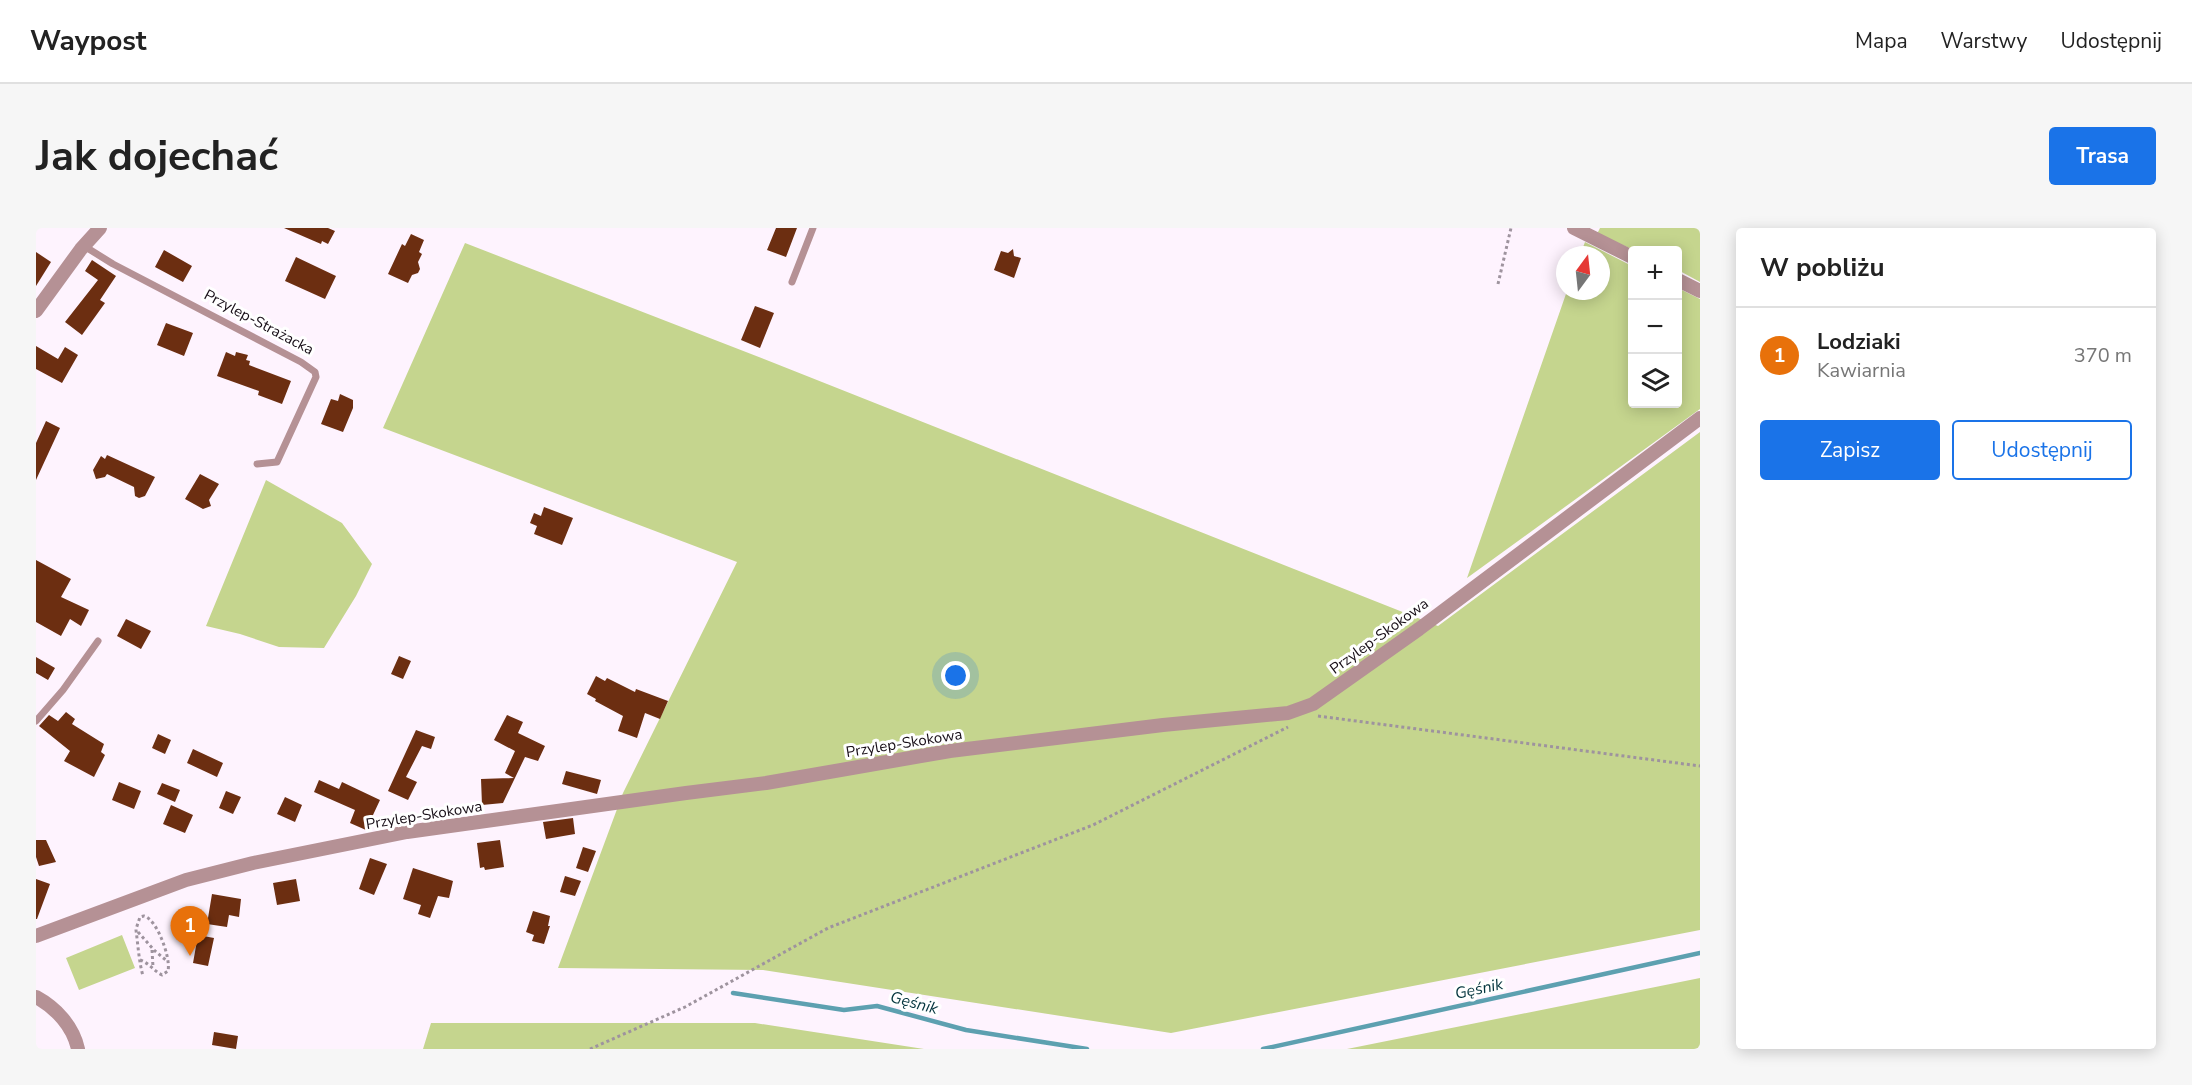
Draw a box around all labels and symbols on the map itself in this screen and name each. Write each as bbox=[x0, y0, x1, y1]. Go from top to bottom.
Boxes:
north arrow bbox=[1556, 246, 1610, 300]
street label: Przylep-Strażacka bbox=[201, 285, 317, 359]
street label: Przylep-Skokowa bbox=[1326, 593, 1432, 679]
your location bbox=[941, 661, 970, 690]
street label: Przylep-Skokowa bbox=[844, 724, 964, 762]
street label: Przylep-Skokowa bbox=[364, 796, 484, 834]
pin: 1 bbox=[170, 906, 210, 956]
water label: Gęśnik bbox=[1453, 973, 1506, 1005]
water label: Gęśnik bbox=[888, 986, 941, 1020]

